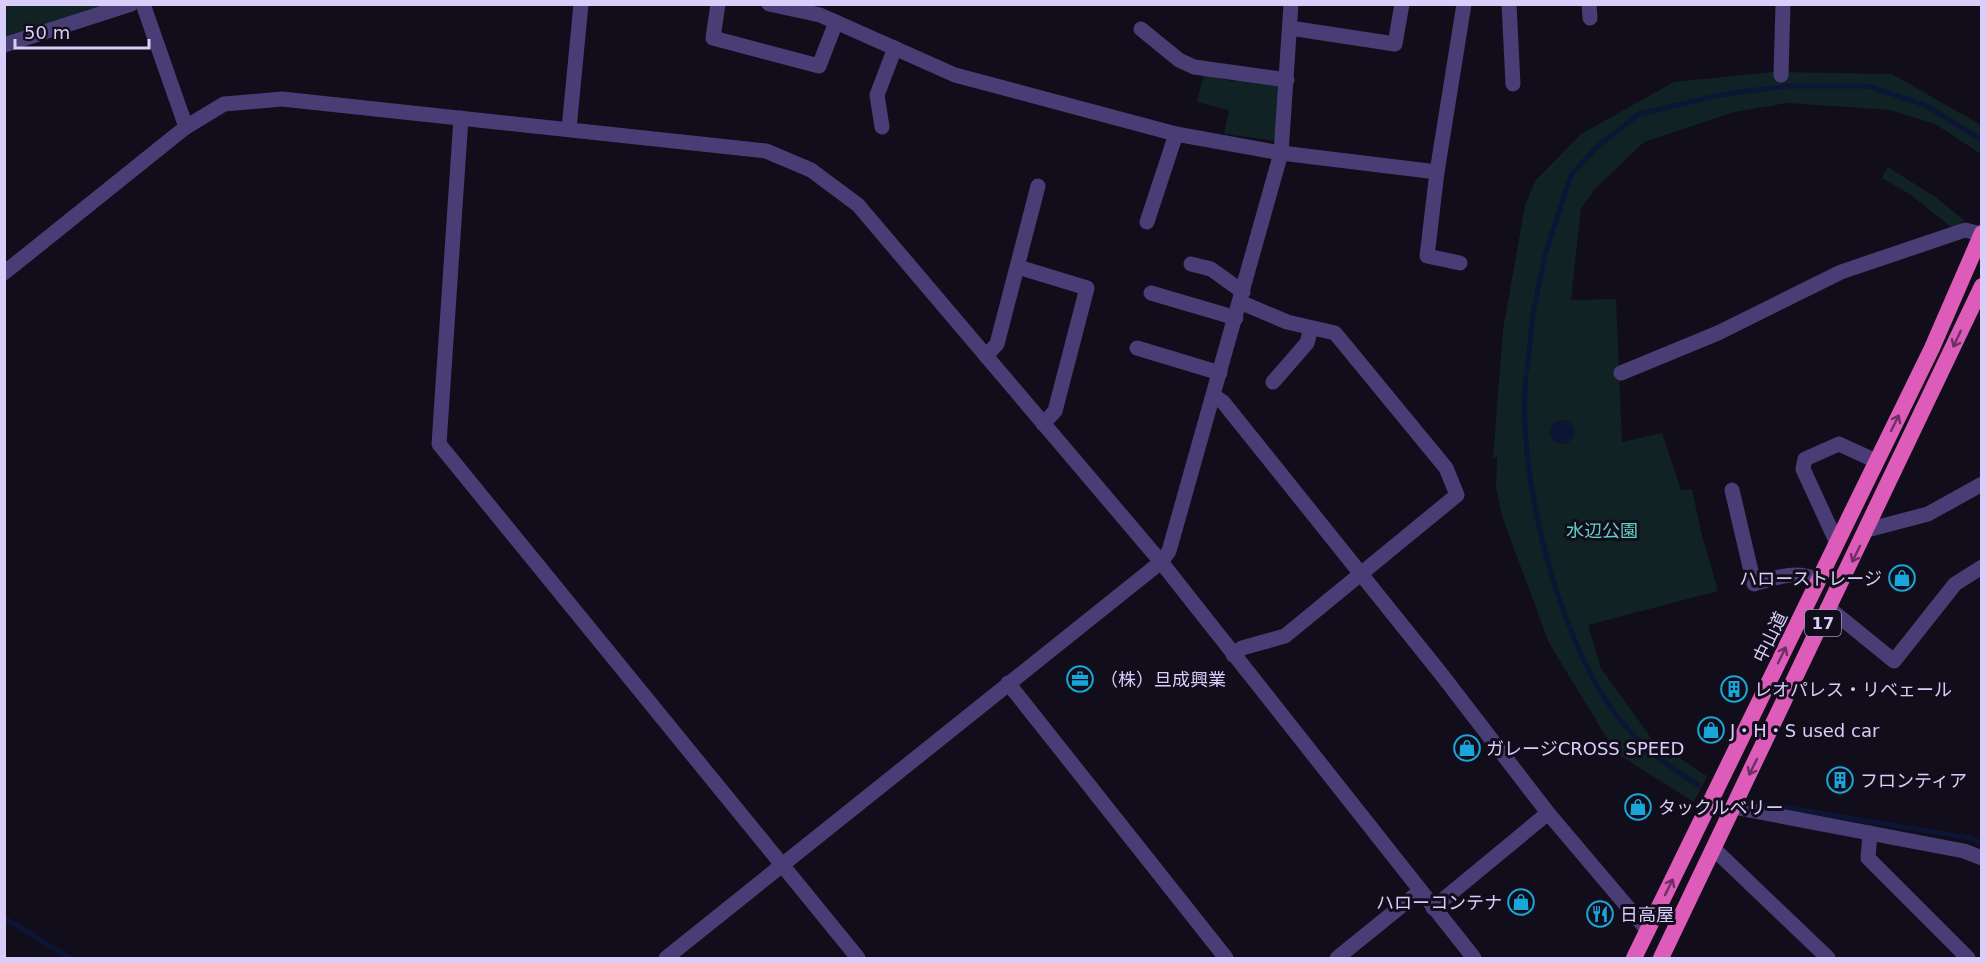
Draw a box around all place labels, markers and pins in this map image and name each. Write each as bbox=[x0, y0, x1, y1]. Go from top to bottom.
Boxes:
shop icon: ハローストレージ bbox=[1887, 563, 1917, 593]
place label: ハローストレージ bbox=[1739, 568, 1882, 589]
office icon: （株）旦成興業 bbox=[1065, 664, 1095, 694]
place label: （株）旦成興業 bbox=[1100, 669, 1226, 690]
building icon: レオパレス・リベェール bbox=[1719, 674, 1749, 704]
place label: レオパレス・リベェール bbox=[1754, 679, 1952, 700]
shop icon: J・H・S used car bbox=[1696, 715, 1726, 745]
place label: J・H・S used car bbox=[1729, 720, 1880, 741]
shop icon: ガレージCROSS SPEED bbox=[1452, 733, 1482, 763]
place label: ガレージCROSS SPEED bbox=[1486, 738, 1684, 759]
building icon: フロンティア bbox=[1825, 765, 1855, 795]
place label: フロンティア bbox=[1860, 770, 1967, 791]
shop icon: タックルベリー bbox=[1623, 792, 1653, 822]
place label: タックルベリー bbox=[1658, 797, 1783, 818]
shop icon: ハローコンテナ bbox=[1506, 887, 1536, 917]
place label: ハローコンテナ bbox=[1376, 892, 1502, 913]
restaurant icon: 日高屋 bbox=[1585, 899, 1615, 929]
place label: 日高屋 bbox=[1620, 904, 1674, 925]

